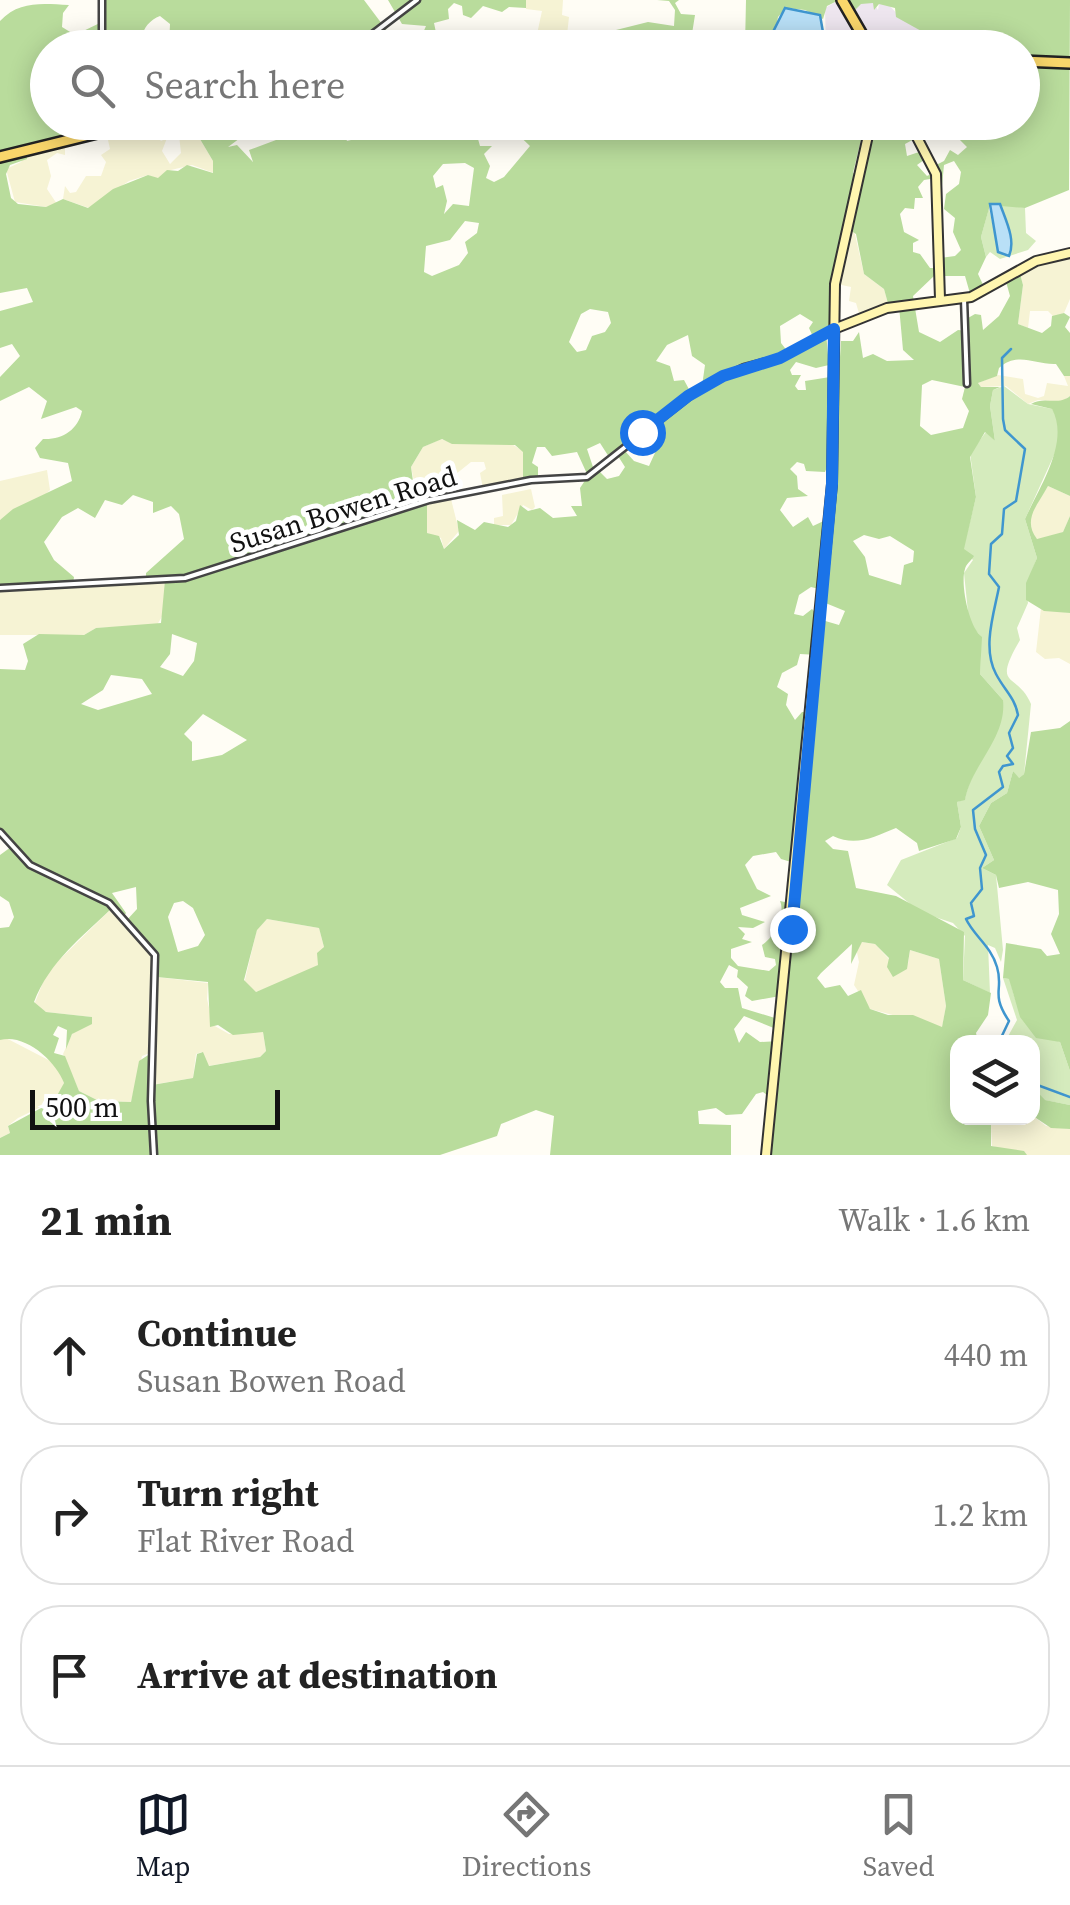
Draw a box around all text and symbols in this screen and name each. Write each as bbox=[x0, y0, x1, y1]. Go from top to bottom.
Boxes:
search box bbox=[30, 30, 1040, 140]
icon: search bbox=[65, 58, 120, 113]
text: Search here bbox=[145, 59, 345, 111]
route start bbox=[620, 410, 666, 456]
street label: Susan Bowen Road bbox=[225, 456, 461, 562]
route end bbox=[770, 907, 816, 953]
map controls bbox=[950, 1035, 1040, 1125]
button: layers bbox=[950, 1035, 1040, 1125]
scale bar bbox=[30, 1085, 280, 1130]
text: 500 m bbox=[45, 1088, 119, 1126]
text: 21 min bbox=[40, 1191, 172, 1249]
text: Walk · 1.6 km bbox=[838, 1198, 1030, 1242]
text: Continue bbox=[137, 1307, 297, 1359]
icon: ahead bbox=[42, 1328, 97, 1383]
text: 440 m bbox=[944, 1333, 1028, 1377]
text: Susan Bowen Road bbox=[137, 1359, 406, 1403]
text: Turn right bbox=[137, 1467, 319, 1519]
icon: right bbox=[42, 1488, 97, 1543]
text: 1.2 km bbox=[933, 1493, 1028, 1537]
text: Flat River Road bbox=[137, 1519, 354, 1563]
icon: arrive bbox=[42, 1648, 97, 1703]
text: Arrive at destination bbox=[137, 1649, 498, 1701]
tab: Map bbox=[136, 1787, 191, 1885]
tab: Directions bbox=[462, 1787, 591, 1885]
tab: Saved bbox=[863, 1787, 934, 1885]

